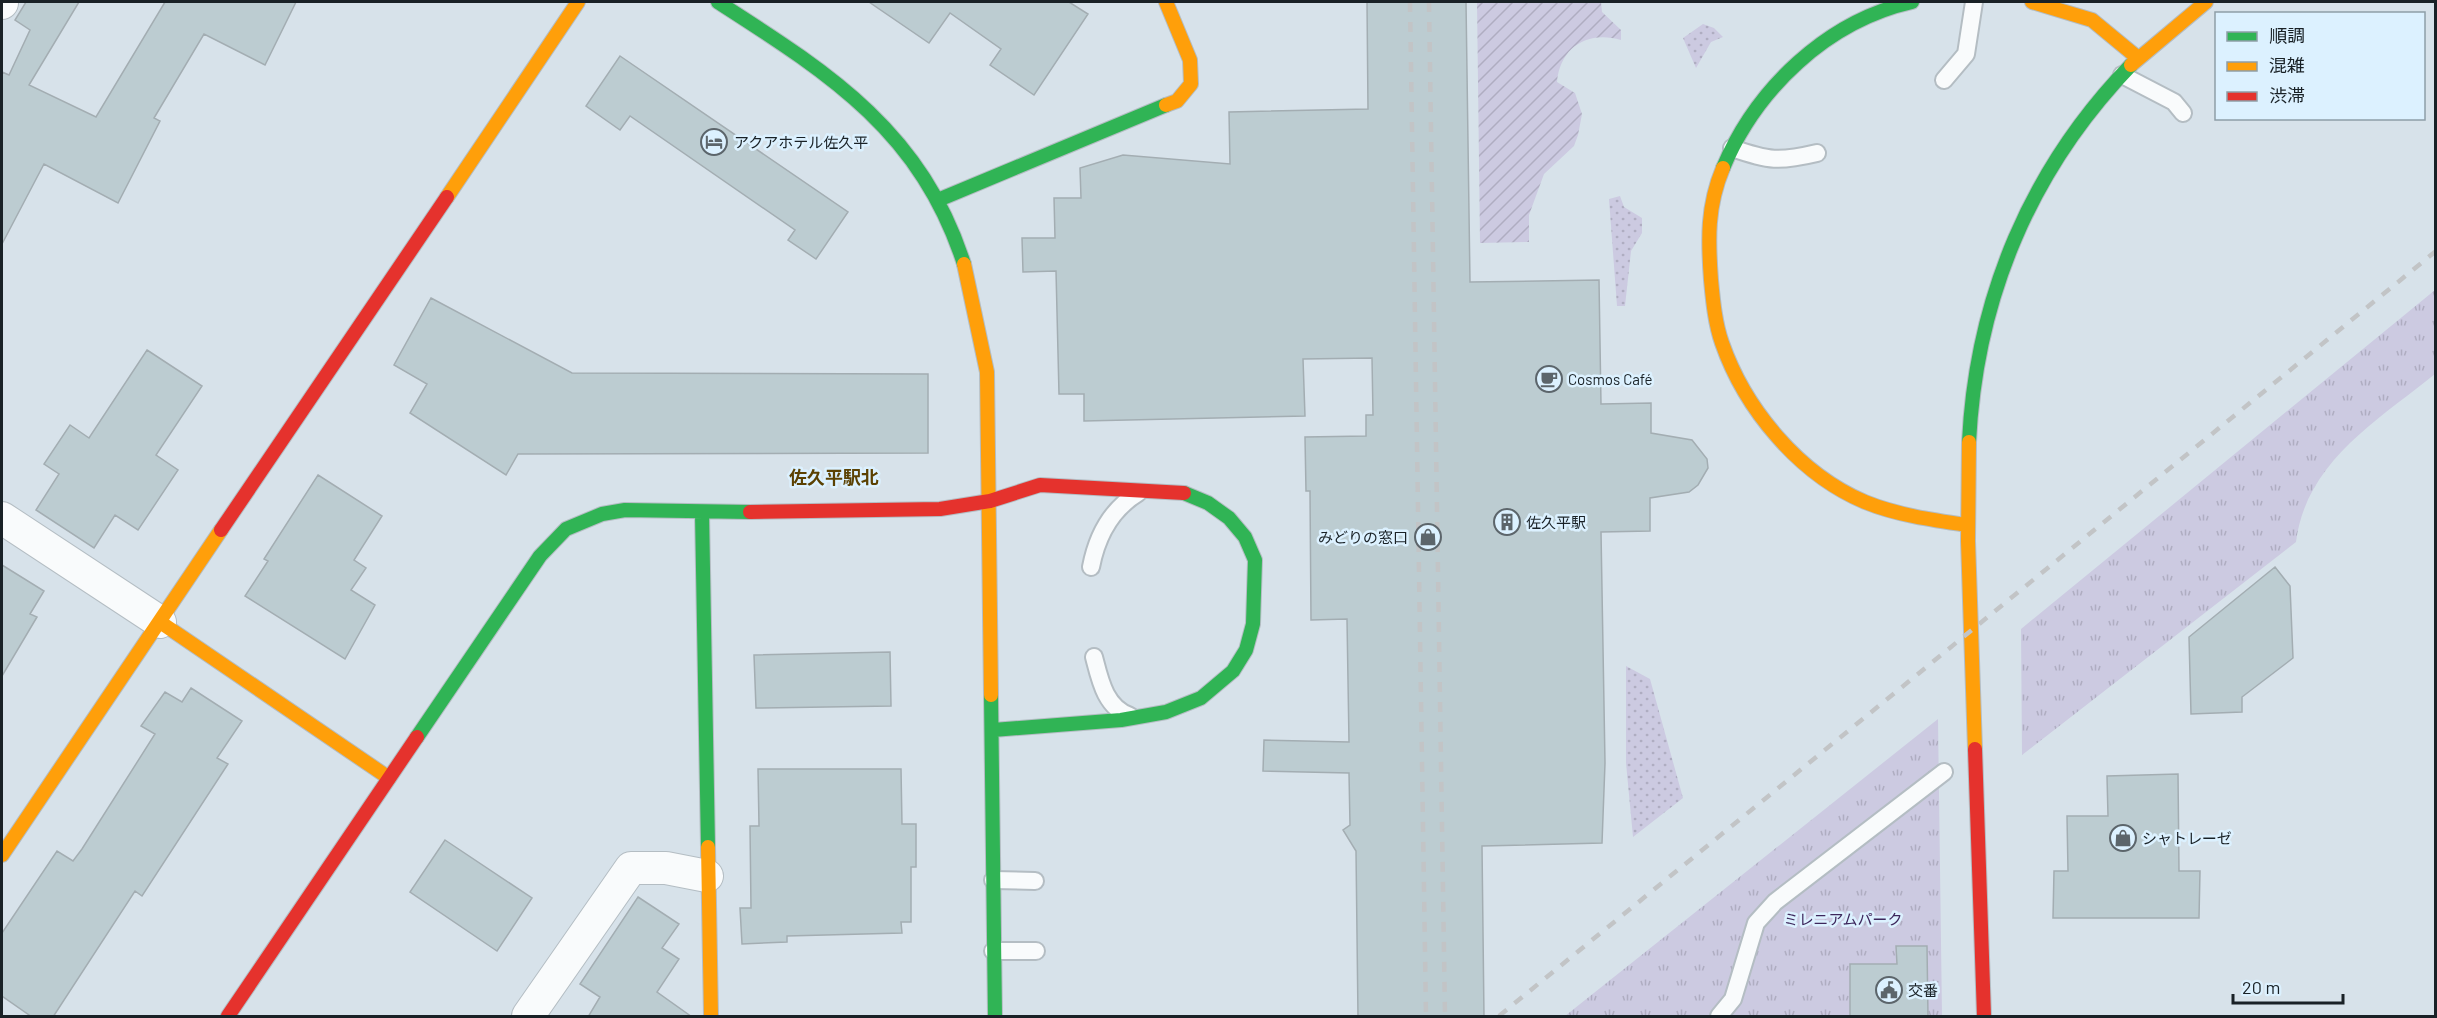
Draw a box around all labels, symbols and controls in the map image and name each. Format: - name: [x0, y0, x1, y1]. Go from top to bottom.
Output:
- legend: [2215, 12, 2425, 120]
- text: 順調: [2269, 24, 2305, 46]
- text: 混雑: [2269, 54, 2305, 76]
- text: 渋滞: [2269, 84, 2305, 106]
- hotel icon: アクアホテル佐久平: [699, 127, 729, 157]
- place label: アクアホテル佐久平: [734, 133, 868, 151]
- cafe icon: Cosmos Café: [1534, 364, 1564, 394]
- place label: Cosmos Café: [1568, 370, 1652, 388]
- district label: 佐久平駅北: [789, 466, 879, 488]
- building icon: 佐久平駅: [1492, 507, 1522, 537]
- place label: 佐久平駅: [1526, 513, 1586, 531]
- shop icon: みどりの窓口: [1413, 522, 1443, 552]
- place label: みどりの窓口: [1318, 528, 1408, 546]
- shop icon: シャトレーゼ: [2108, 823, 2138, 853]
- place label: シャトレーゼ: [2142, 829, 2232, 847]
- park label: ミレニアムパーク: [1784, 910, 1902, 928]
- scale bar: [2233, 967, 2342, 1005]
- public building icon: 交番: [1874, 975, 1904, 1005]
- text: 20 m: [2242, 976, 2280, 998]
- place label: 交番: [1908, 981, 1938, 999]

